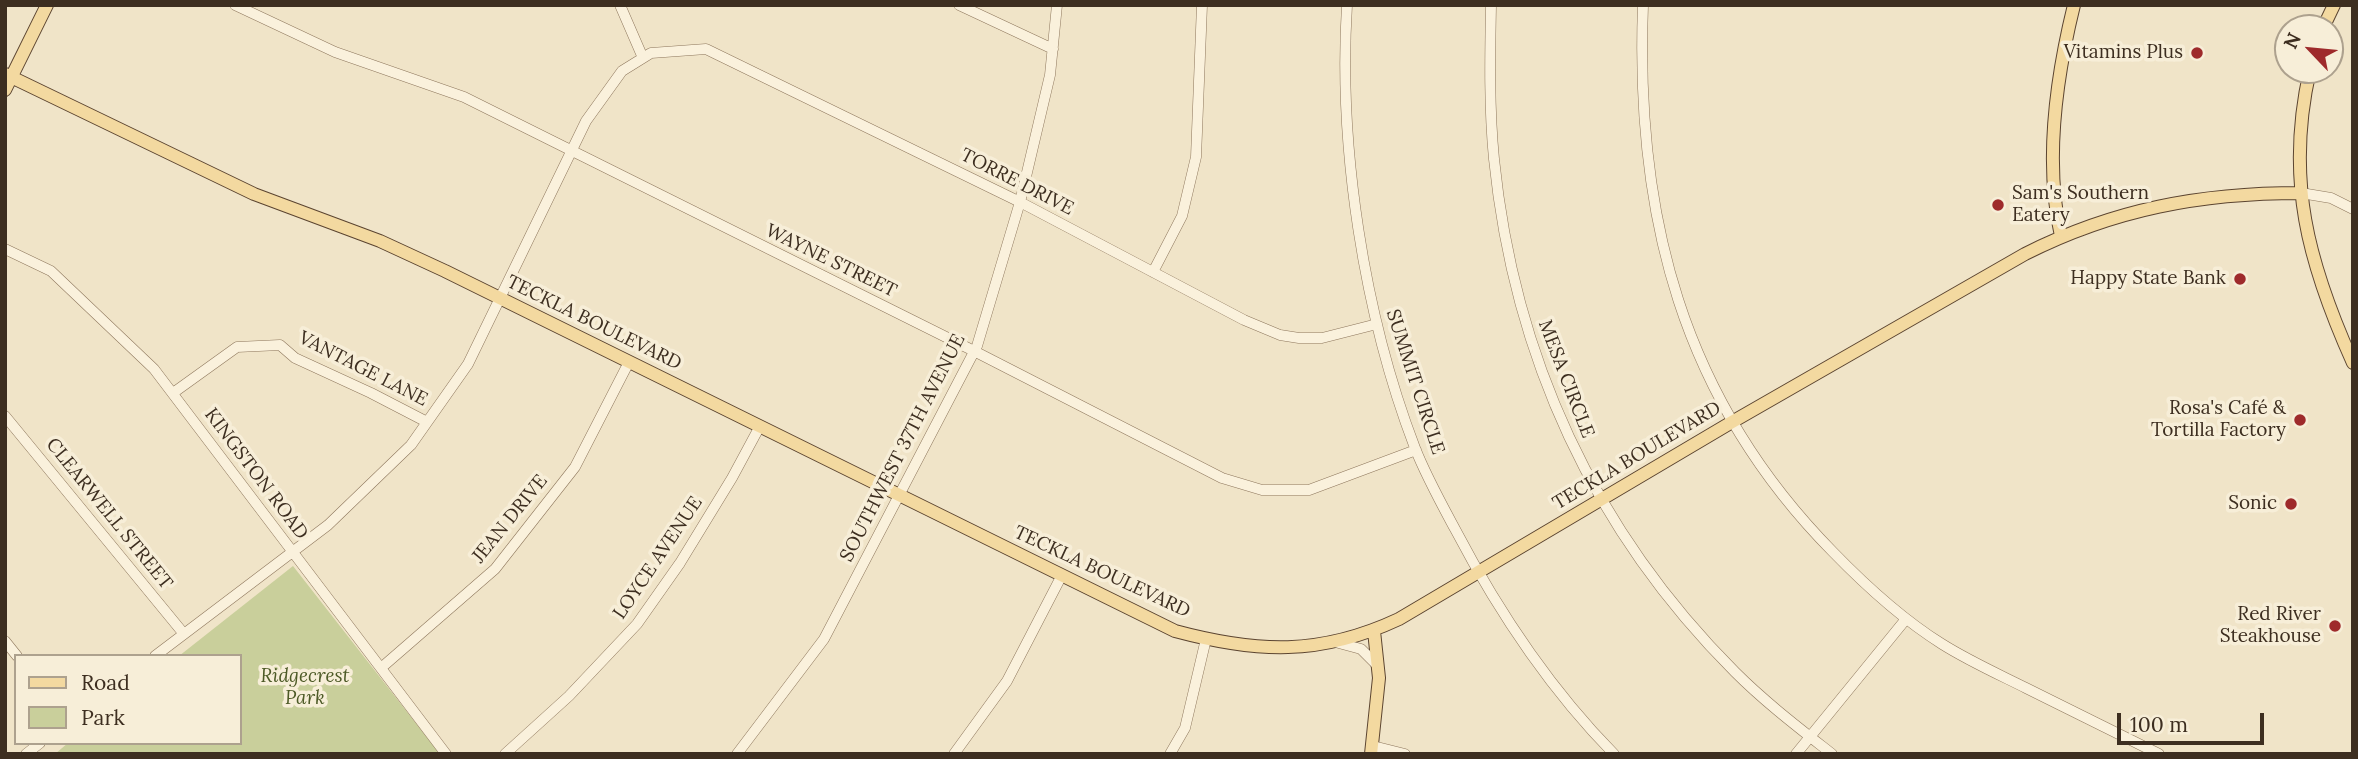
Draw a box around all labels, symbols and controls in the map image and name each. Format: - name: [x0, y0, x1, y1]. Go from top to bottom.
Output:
- north arrow: [2274, 14, 2344, 84]
- text: N: [2278, 29, 2306, 53]
- place label: Vitamins Plus: [2064, 42, 2183, 64]
- marker: Vitamins Plus: [2189, 45, 2205, 61]
- street label: TORRE DRIVE: [956, 144, 1078, 220]
- place label: Sam's Southern Eatery: [2012, 183, 2149, 227]
- marker: Sam's Southern Eatery: [1990, 197, 2006, 213]
- street label: WAYNE STREET: [762, 219, 900, 303]
- place label: Happy State Bank: [2070, 268, 2226, 290]
- street label: TECKLA BOULEVARD: [503, 271, 685, 375]
- marker: Happy State Bank: [2232, 271, 2248, 287]
- street label: SUMMIT CIRCLE: [1381, 307, 1449, 457]
- street label: MESA CIRCLE: [1533, 317, 1599, 441]
- street label: VANTAGE LANE: [294, 327, 432, 411]
- street label: SOUTHWEST 37TH AVENUE: [836, 330, 970, 566]
- street label: TECKLA BOULEVARD: [1549, 397, 1725, 515]
- place label: Rosa's Café & Tortilla Factory: [2151, 398, 2286, 442]
- street label: KINGSTON ROAD: [199, 404, 313, 544]
- marker: Rosa's Café & Tortilla Factory: [2292, 412, 2308, 428]
- street label: CLEARWELL STREET: [41, 434, 177, 594]
- street label: JEAN DRIVE: [468, 470, 552, 568]
- street label: LOYCE AVENUE: [609, 492, 707, 624]
- place label: Sonic: [2228, 493, 2277, 515]
- marker: Sonic: [2283, 496, 2299, 512]
- street label: TECKLA BOULEVARD: [1010, 521, 1194, 623]
- place label: Red River Steakhouse: [2220, 604, 2321, 648]
- marker: Red River Steakhouse: [2327, 618, 2343, 634]
- legend: [14, 654, 242, 745]
- park label: Ridgecrest Park: [260, 666, 350, 710]
- text: Road: [81, 669, 130, 696]
- scale bar: [2120, 700, 2267, 744]
- text: Park: [81, 704, 125, 731]
- text: 100 m: [2130, 711, 2188, 738]

